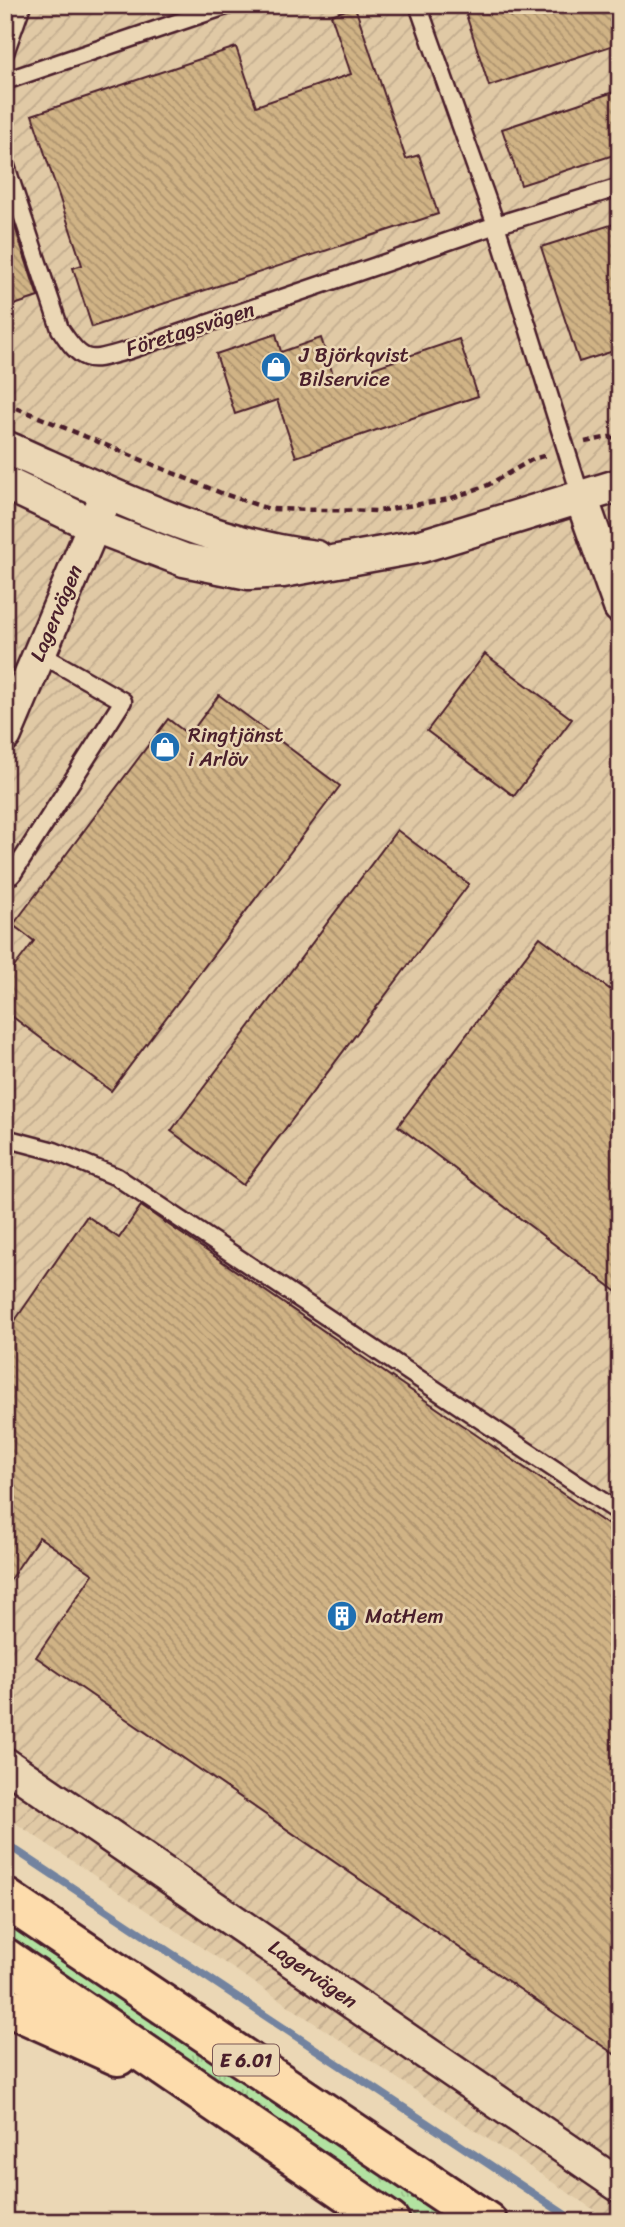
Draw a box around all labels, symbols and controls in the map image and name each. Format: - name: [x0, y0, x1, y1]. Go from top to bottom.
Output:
- street label: Företagsvägen: [120, 290, 260, 368]
- place label: J Björkqvist Bilservice: [298, 336, 409, 398]
- shop icon: J Björkqvist Bilservice: [259, 350, 293, 384]
- street label: Lagervägen: [18, 558, 94, 668]
- place label: Ringtjänst i Arlöv: [188, 716, 283, 778]
- shop icon: Ringtjänst i Arlöv: [148, 730, 182, 764]
- place label: MatHem: [365, 1597, 444, 1635]
- building icon: MatHem: [325, 1599, 359, 1633]
- street label: Lagervägen: [260, 1929, 366, 2019]
- road number: E 6.01: [213, 2044, 279, 2076]

